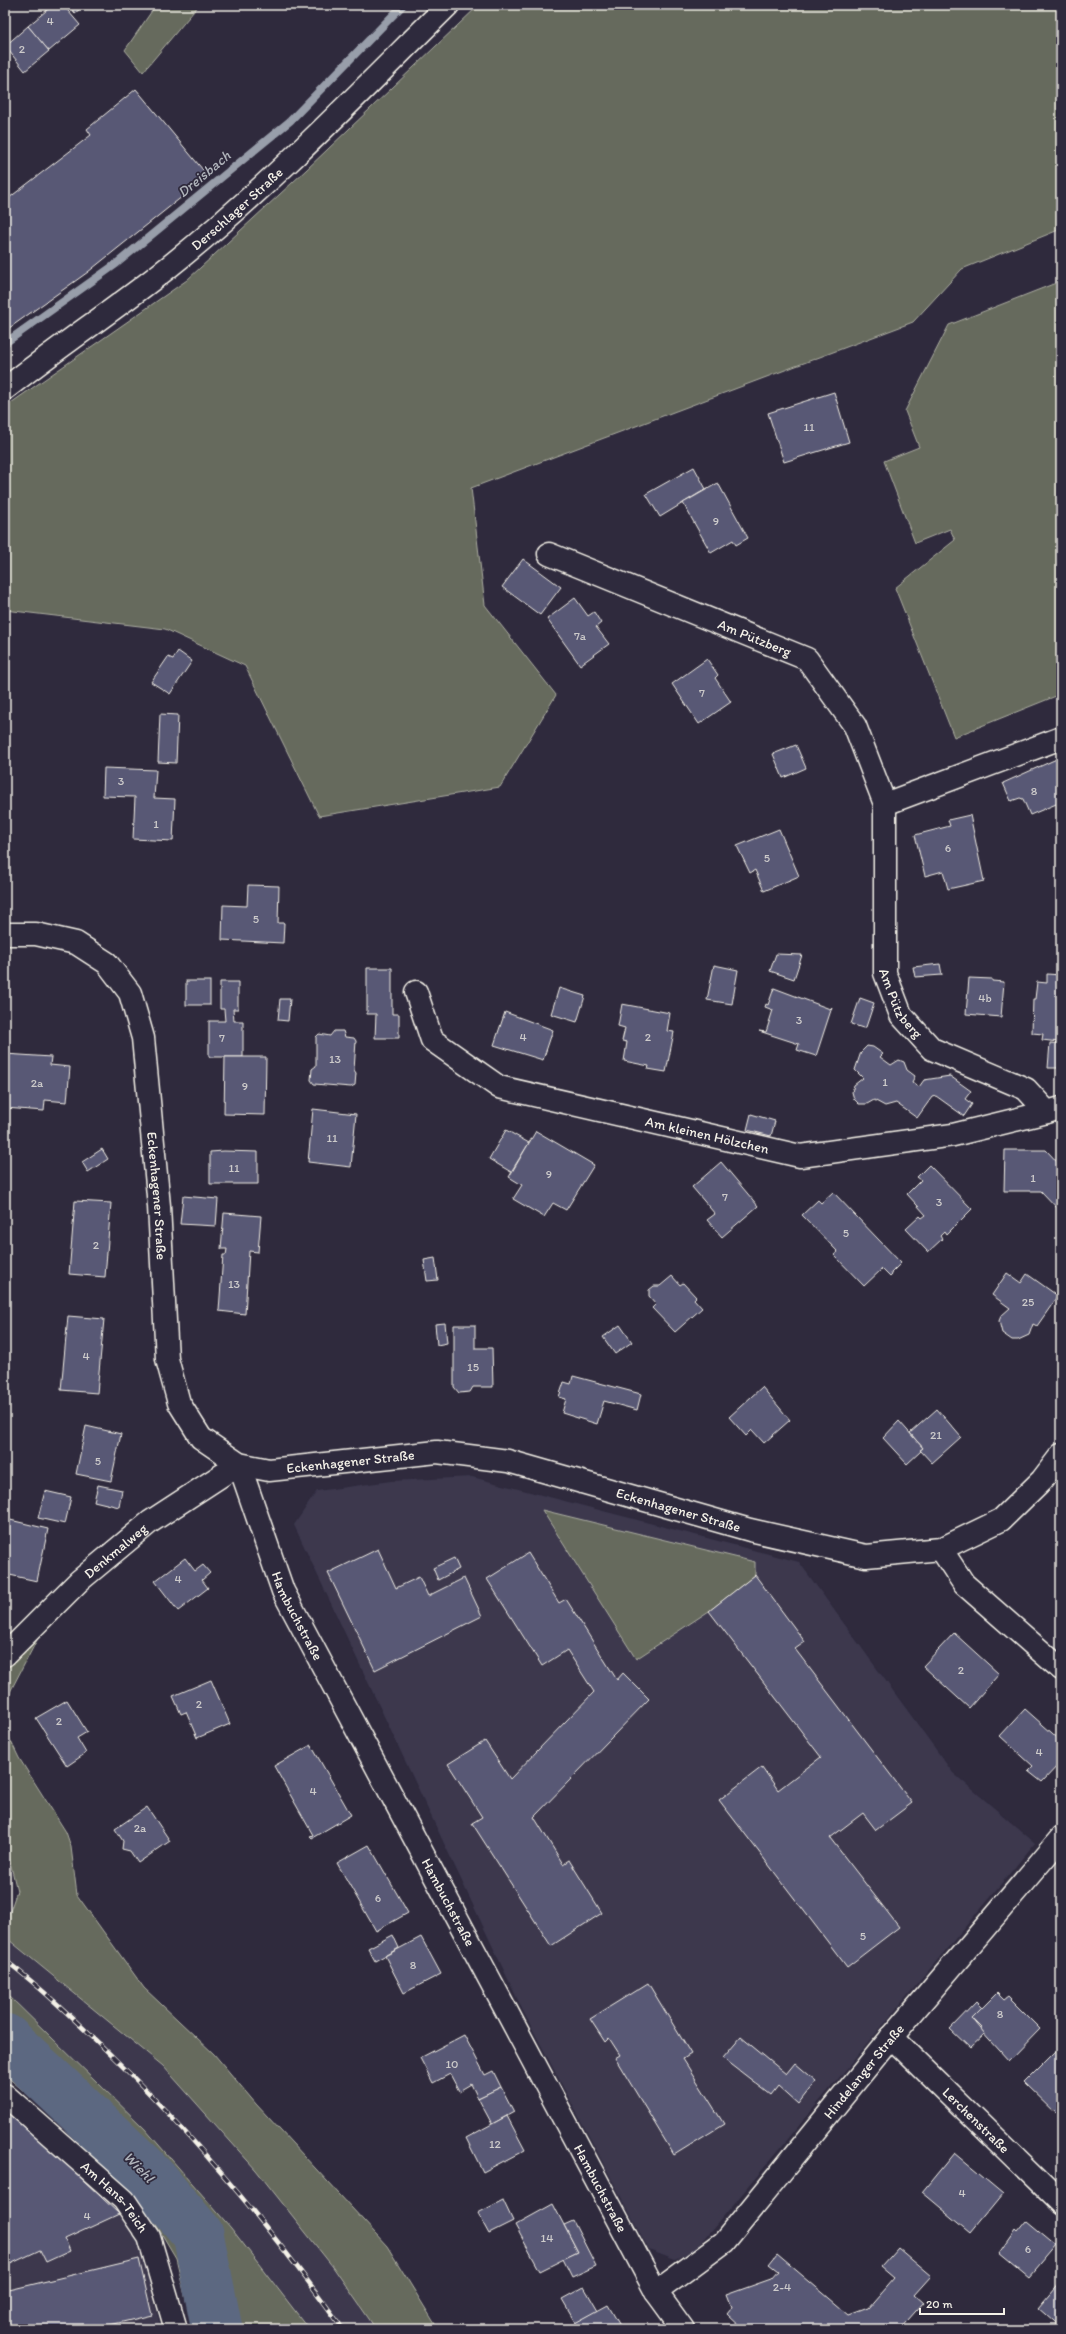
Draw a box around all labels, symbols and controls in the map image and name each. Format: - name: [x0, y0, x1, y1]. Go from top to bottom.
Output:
- house number: 4: [46, 14, 54, 28]
- house number: 2: [19, 42, 26, 56]
- water label: Dreisbach: [174, 146, 235, 201]
- street label: Derschlager Straße: [188, 164, 287, 254]
- house number: 11: [803, 420, 815, 434]
- house number: 9: [713, 514, 719, 528]
- street label: Am Pützberg: [715, 616, 794, 661]
- house number: 7a: [574, 629, 587, 643]
- house number: 7: [699, 686, 705, 700]
- house number: 3: [118, 774, 125, 788]
- house number: 8: [1031, 784, 1038, 798]
- house number: 1: [153, 817, 159, 831]
- house number: 6: [945, 841, 951, 855]
- house number: 5: [764, 851, 770, 865]
- house number: 5: [253, 912, 259, 926]
- street label: Am Pützberg: [875, 966, 927, 1043]
- house number: 4b: [978, 991, 992, 1005]
- house number: 3: [796, 1013, 803, 1027]
- house number: 4: [519, 1030, 527, 1044]
- house number: 2: [645, 1030, 652, 1044]
- house number: 7: [219, 1031, 225, 1045]
- house number: 13: [329, 1052, 342, 1066]
- house number: 1: [882, 1075, 888, 1089]
- house number: 2a: [31, 1076, 44, 1090]
- house number: 9: [242, 1079, 248, 1093]
- street label: Am kleinen Hölzchen: [644, 1113, 771, 1158]
- street label: Eckenhagener Straße: [143, 1131, 170, 1261]
- house number: 11: [326, 1131, 338, 1145]
- house number: 11: [228, 1161, 240, 1175]
- house number: 9: [546, 1167, 552, 1181]
- house number: 1: [1030, 1171, 1036, 1185]
- house number: 7: [722, 1190, 728, 1204]
- house number: 3: [936, 1195, 943, 1209]
- house number: 5: [843, 1226, 849, 1240]
- house number: 2: [93, 1238, 100, 1252]
- house number: 13: [228, 1277, 241, 1291]
- house number: 25: [1022, 1295, 1034, 1309]
- house number: 4: [82, 1349, 90, 1363]
- house number: 15: [467, 1360, 479, 1374]
- house number: 21: [930, 1428, 942, 1442]
- street label: Eckenhagener Straße: [286, 1446, 416, 1477]
- house number: 5: [95, 1454, 101, 1468]
- street label: Eckenhagener Straße: [614, 1484, 743, 1536]
- street label: Denkmalweg: [81, 1519, 151, 1582]
- street label: Hambuchstraße: [268, 1569, 326, 1664]
- house number: 4: [174, 1572, 182, 1586]
- house number: 2: [958, 1663, 965, 1677]
- house number: 2: [196, 1697, 203, 1711]
- house number: 2: [56, 1714, 63, 1728]
- house number: 4: [1035, 1745, 1043, 1759]
- house number: 4: [309, 1784, 317, 1798]
- house number: 2a: [134, 1821, 147, 1835]
- street label: Hambuchstraße: [418, 1855, 479, 1950]
- house number: 6: [375, 1891, 381, 1905]
- house number: 5: [860, 1929, 866, 1943]
- house number: 8: [410, 1958, 417, 1972]
- house number: 8: [997, 2007, 1004, 2021]
- street label: Hindelanger Straße: [820, 2020, 908, 2122]
- house number: 10: [446, 2057, 458, 2071]
- street label: Lerchenstraße: [939, 2084, 1013, 2157]
- house number: 12: [489, 2137, 502, 2151]
- street label: Hambuchstraße: [570, 2141, 631, 2236]
- water label: Wiehl: [120, 2148, 159, 2187]
- street label: Am Hans-Teich: [77, 2158, 152, 2236]
- house number: 4: [958, 2186, 966, 2200]
- house number: 4: [83, 2209, 91, 2223]
- house number: 14: [541, 2231, 553, 2245]
- house number: 6: [1025, 2242, 1031, 2256]
- house number: 2-4: [773, 2280, 791, 2294]
- scale bar: [920, 2290, 1004, 2316]
- text: 20 m: [926, 2297, 953, 2311]

